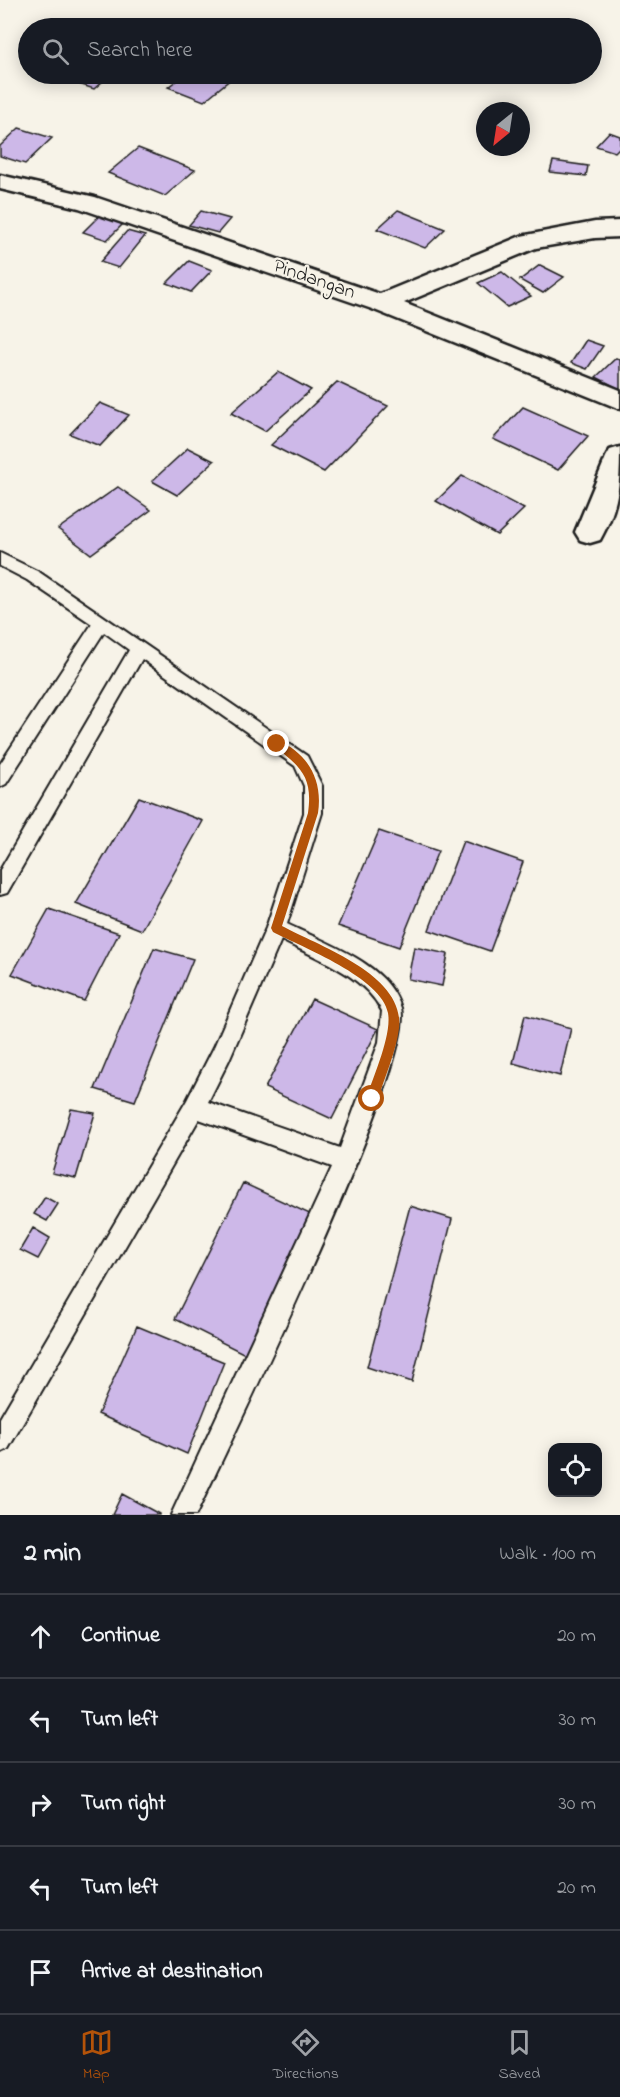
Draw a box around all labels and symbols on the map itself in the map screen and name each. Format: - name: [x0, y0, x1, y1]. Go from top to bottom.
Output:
- north arrow: [476, 102, 530, 156]
- street label: Pindangan: [269, 252, 359, 309]
- route end: [263, 730, 289, 756]
- route start: [358, 1085, 384, 1111]

